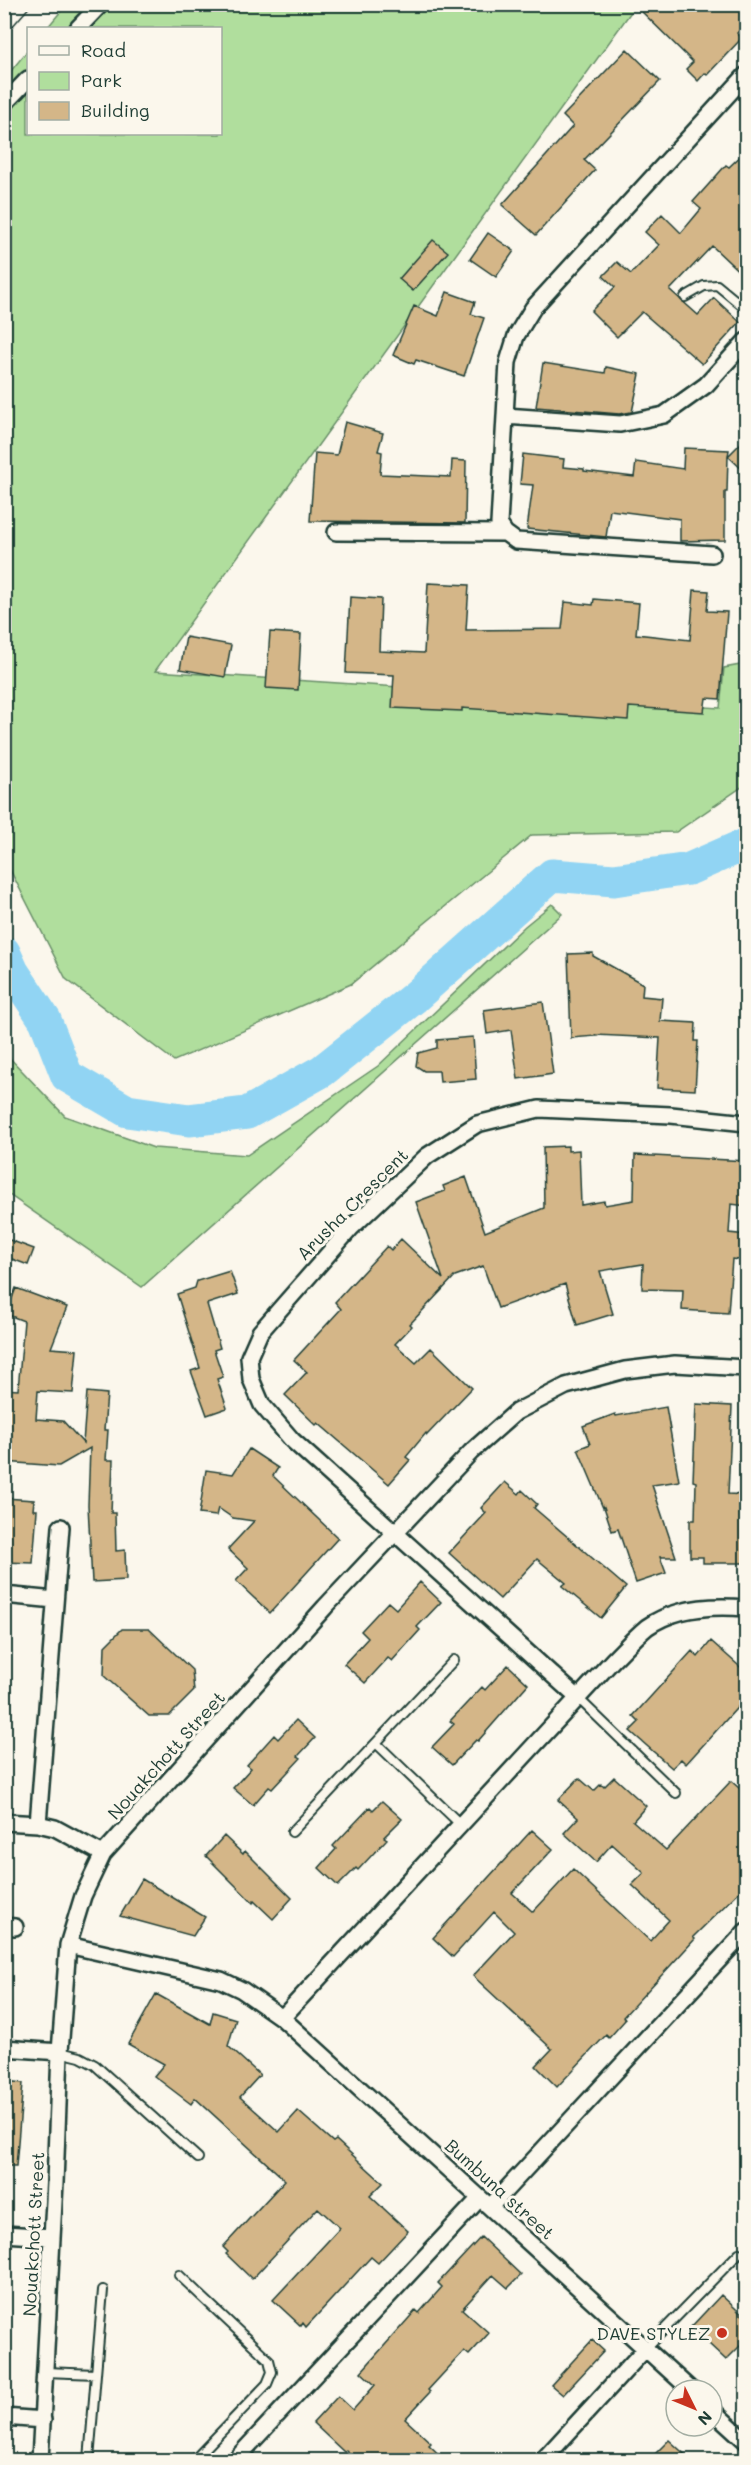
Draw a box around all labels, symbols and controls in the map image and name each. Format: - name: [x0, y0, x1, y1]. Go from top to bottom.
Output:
- legend: [27, 27, 222, 135]
- text: Road: [81, 38, 126, 62]
- text: Park: [81, 68, 122, 92]
- text: Building: [81, 98, 149, 122]
- street label: Arusha Crescent: [291, 1143, 413, 1265]
- street label: Nouakchott Street: [102, 1686, 230, 1824]
- street label: Bumbuna street: [440, 2133, 560, 2245]
- street label: Nouakchott Street: [17, 2151, 49, 2317]
- place label: DAVE STYLEZ: [596, 2321, 710, 2345]
- marker: DAVE STYLEZ: [715, 2326, 729, 2340]
- north arrow: [664, 2378, 724, 2438]
- text: N: [694, 2407, 717, 2430]

